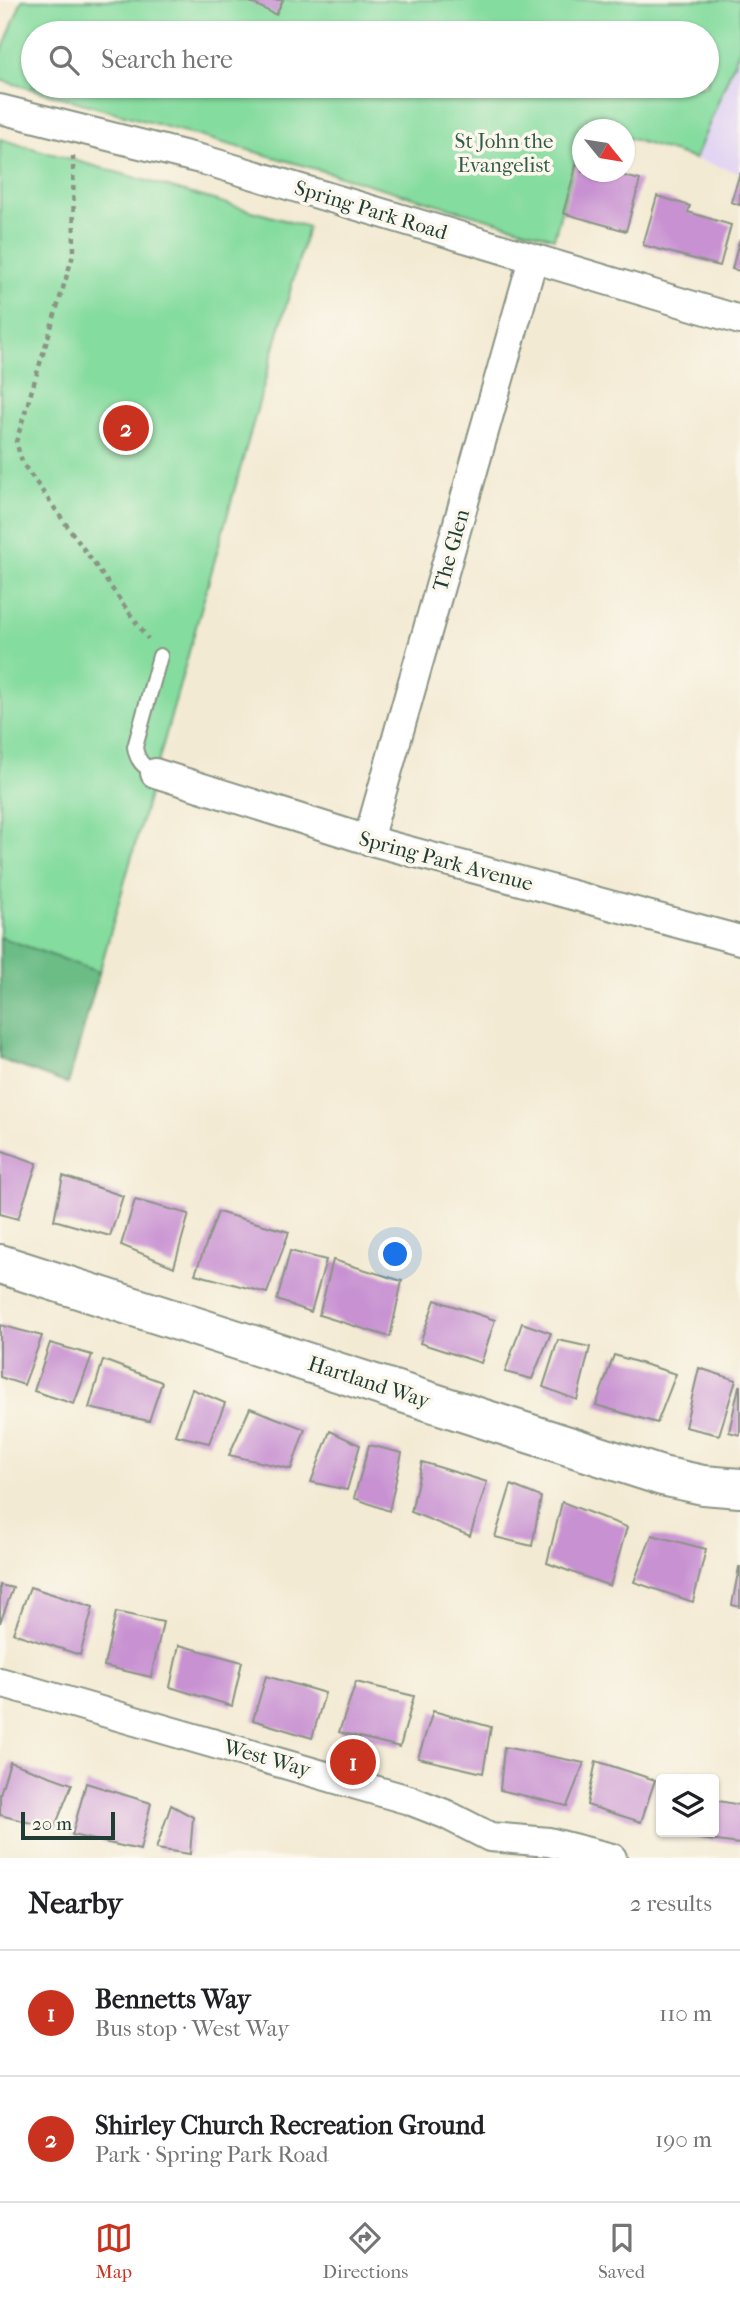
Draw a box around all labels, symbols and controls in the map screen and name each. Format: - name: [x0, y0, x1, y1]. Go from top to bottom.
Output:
- search box: [21, 21, 719, 98]
- icon: search: [45, 41, 83, 79]
- text: Search here: [101, 44, 233, 75]
- north arrow: [572, 119, 635, 182]
- park label: St John the Evangelist: [455, 129, 553, 177]
- street label: Spring Park Road: [292, 175, 451, 245]
- pin: 2: [103, 402, 149, 454]
- street label: The Glen: [428, 506, 474, 594]
- street label: Spring Park Avenue: [356, 826, 536, 896]
- your location: [378, 1237, 412, 1271]
- street label: Hartland Way: [305, 1351, 433, 1413]
- street label: West Way: [220, 1734, 314, 1782]
- pin: 1: [330, 1736, 376, 1788]
- map controls: [656, 1774, 719, 1837]
- button: layers: [656, 1774, 719, 1837]
- scale bar: [21, 1809, 116, 1841]
- text: 20 m: [32, 1813, 72, 1835]
- text: Nearby: [28, 1886, 123, 1921]
- text: 2 results: [630, 1890, 712, 1917]
- text: Bennetts Way: [95, 1984, 251, 2015]
- text: 1: [47, 2000, 55, 2027]
- text: 110 m: [659, 2000, 712, 2027]
- text: Bus stop · West Way: [95, 2015, 289, 2042]
- text: Shirley Church Recreation Ground: [95, 2110, 485, 2141]
- text: 2: [45, 2126, 57, 2153]
- text: 190 m: [655, 2126, 712, 2153]
- text: Park · Spring Park Road: [95, 2141, 328, 2168]
- tab: Map: [95, 2219, 133, 2283]
- tab: Directions: [323, 2219, 408, 2283]
- tab: Saved: [598, 2219, 645, 2283]

